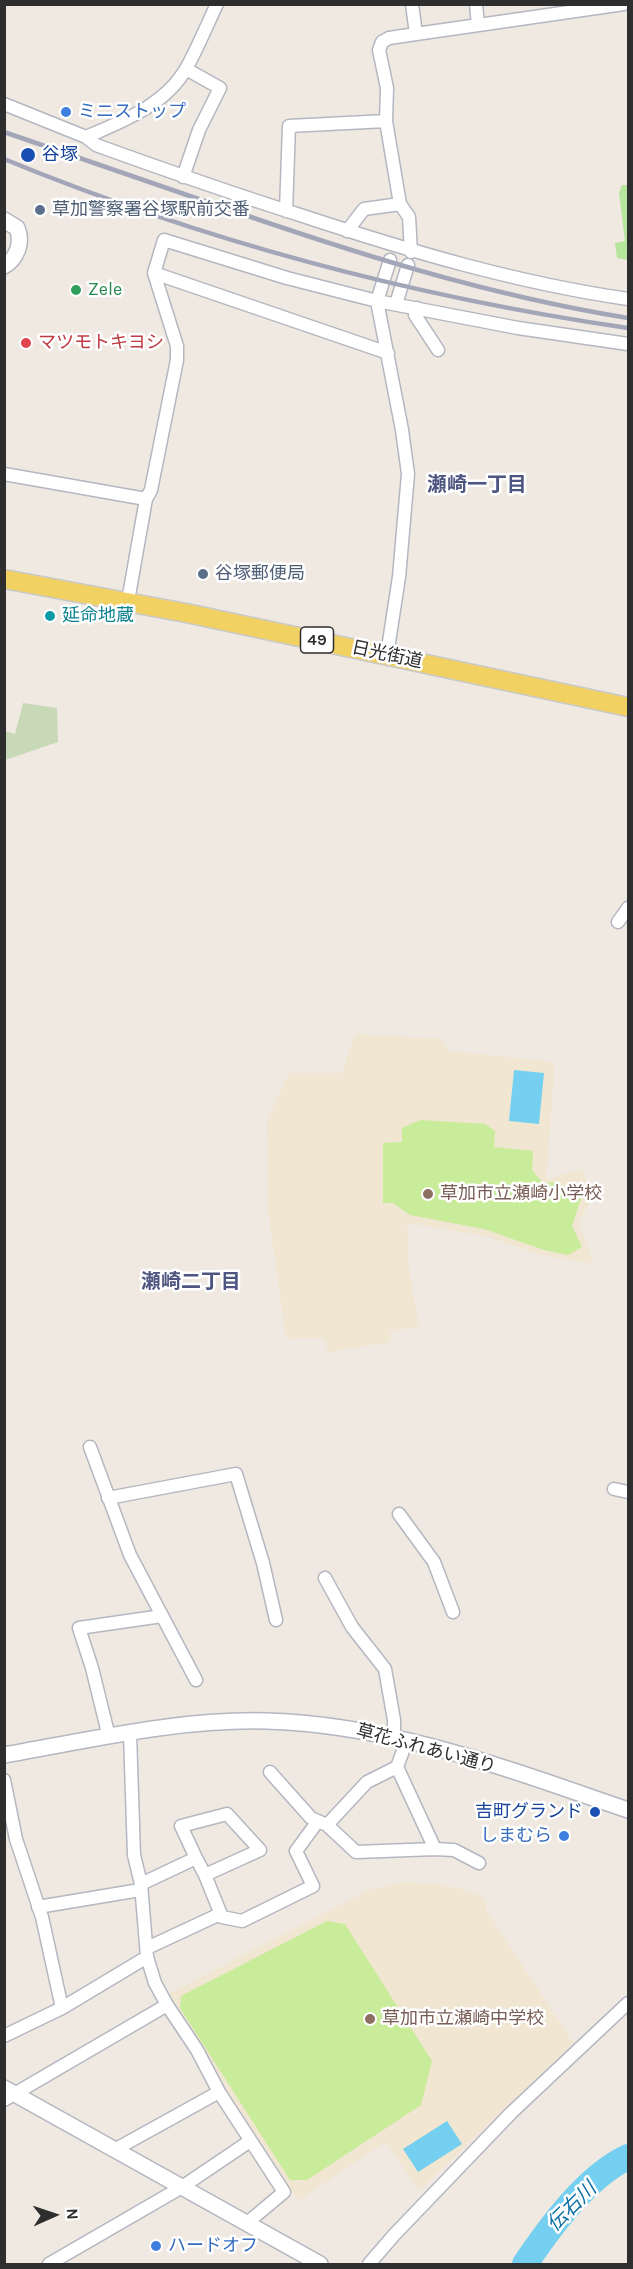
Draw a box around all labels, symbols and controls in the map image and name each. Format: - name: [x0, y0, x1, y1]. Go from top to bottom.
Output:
- place label: ミニストップ: [78, 101, 186, 123]
- marker: ミニストップ: [59, 105, 73, 119]
- place label: 谷塚: [42, 144, 78, 166]
- marker: 谷塚: [19, 146, 37, 164]
- place label: 草加警察署谷塚駅前交番: [52, 199, 250, 221]
- marker: 草加警察署谷塚駅前交番: [33, 203, 47, 217]
- place label: Zele: [88, 279, 122, 301]
- marker: Zele: [69, 283, 83, 297]
- place label: マツモトキヨシ: [38, 332, 164, 354]
- marker: マツモトキヨシ: [19, 336, 33, 350]
- district label: 瀬崎一丁目: [427, 473, 527, 497]
- place label: 谷塚郵便局: [215, 563, 305, 585]
- marker: 谷塚郵便局: [196, 567, 210, 581]
- place label: 延命地蔵: [62, 605, 134, 627]
- marker: 延命地蔵: [43, 609, 57, 623]
- road number: 49: [300, 627, 334, 653]
- street label: 日光街道: [350, 637, 424, 673]
- place label: 草加市立瀬崎小学校: [440, 1183, 602, 1205]
- marker: 草加市立瀬崎小学校: [421, 1187, 435, 1201]
- district label: 瀬崎二丁目: [141, 1270, 241, 1294]
- street label: 草花ふれあい通り: [354, 1720, 498, 1778]
- place label: 吉町グランド: [475, 1801, 583, 1823]
- marker: 吉町グランド: [588, 1805, 602, 1819]
- place label: しまむら: [480, 1825, 552, 1847]
- marker: しまむら: [557, 1829, 571, 1843]
- place label: 草加市立瀬崎中学校: [382, 2008, 544, 2030]
- marker: 草加市立瀬崎中学校: [363, 2012, 377, 2026]
- water label: 伝右川: [542, 2177, 602, 2237]
- north arrow: [24, 2185, 84, 2245]
- text: N: [63, 2208, 82, 2220]
- place label: ハードオフ: [168, 2235, 258, 2257]
- marker: ハードオフ: [149, 2239, 163, 2253]

